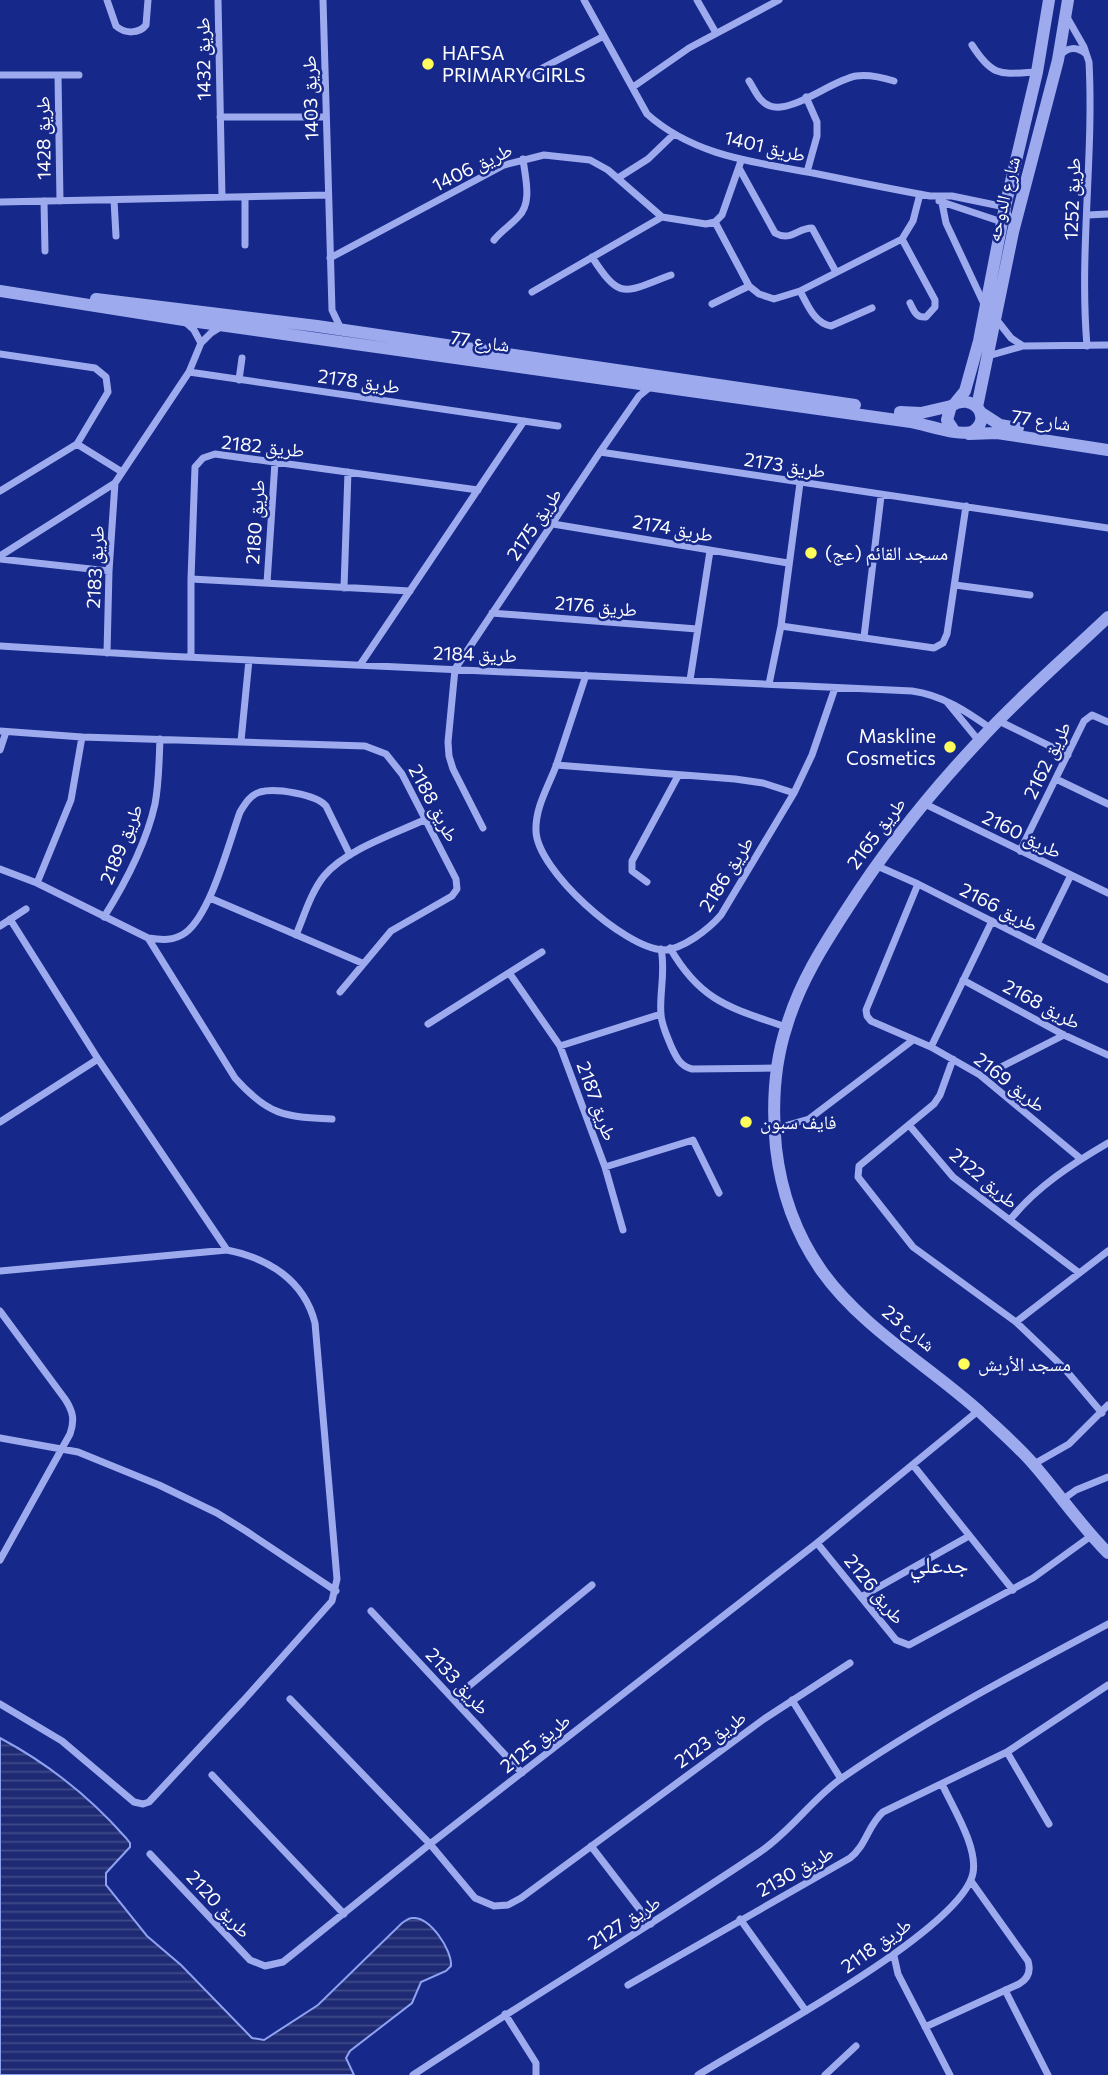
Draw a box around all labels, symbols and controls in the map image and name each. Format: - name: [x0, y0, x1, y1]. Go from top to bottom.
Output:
- street label: طريق 1432: [190, 17, 216, 101]
- place label: HAFSA PRIMARY GIRLS: [442, 41, 586, 86]
- street label: طريق 1403: [297, 55, 323, 141]
- marker: HAFSA PRIMARY GIRLS: [420, 56, 436, 72]
- street label: طريق 1428: [30, 96, 56, 180]
- street label: طريق 1401: [722, 125, 808, 167]
- street label: طريق 1406: [428, 137, 516, 197]
- street label: شارع الدوحه: [981, 154, 1025, 244]
- street label: طريق 1252: [1059, 157, 1085, 241]
- street label: شارع 77: [449, 325, 511, 357]
- street label: طريق 2178: [316, 363, 402, 399]
- street label: شارع 77: [1010, 404, 1072, 436]
- street label: طريق 2182: [220, 430, 306, 462]
- street label: طريق 2173: [743, 447, 827, 483]
- street label: طريق 2180: [240, 479, 270, 565]
- street label: طريق 2175: [501, 483, 567, 565]
- street label: طريق 2174: [631, 509, 715, 547]
- street label: طريق 2183: [81, 525, 109, 609]
- place label: مسجد القائم (عج): [825, 541, 948, 566]
- marker: مسجد القائم (عج): [803, 545, 819, 561]
- street label: طريق 2176: [554, 590, 638, 622]
- street label: طريق 2184: [433, 641, 517, 667]
- street label: طريق 2162: [1018, 717, 1076, 803]
- place label: Maskline Cosmetics: [846, 724, 936, 769]
- marker: Maskline Cosmetics: [942, 739, 958, 755]
- street label: طريق 2188: [404, 760, 464, 846]
- street label: طريق 2165: [841, 792, 911, 874]
- street label: طريق 2189: [94, 800, 148, 888]
- street label: طريق 2160: [978, 805, 1066, 863]
- street label: طريق 2186: [693, 832, 759, 916]
- street label: طريق 2166: [956, 877, 1042, 937]
- street label: طريق 2168: [999, 974, 1085, 1034]
- street label: طريق 2169: [969, 1047, 1051, 1117]
- street label: طريق 2187: [572, 1058, 622, 1144]
- place label: فايف سبون: [760, 1110, 837, 1134]
- marker: فايف سبون: [738, 1114, 754, 1130]
- street label: طريق 2122: [945, 1142, 1023, 1214]
- street label: شارع 23: [878, 1299, 940, 1357]
- place label: مسجد الأربش: [978, 1352, 1071, 1376]
- marker: مسجد الأربش: [956, 1356, 972, 1372]
- street label: طريق 2126: [839, 1549, 911, 1629]
- district label: جدعلي: [910, 1550, 968, 1584]
- street label: طريق 2133: [421, 1643, 495, 1719]
- street label: طريق 2123: [670, 1705, 750, 1773]
- street label: طريق 2125: [495, 1708, 575, 1778]
- street label: طريق 2130: [752, 1840, 838, 1902]
- street label: طريق 2120: [182, 1865, 256, 1943]
- street label: طريق 2127: [583, 1890, 665, 1954]
- street label: طريق 2118: [836, 1912, 916, 1978]

